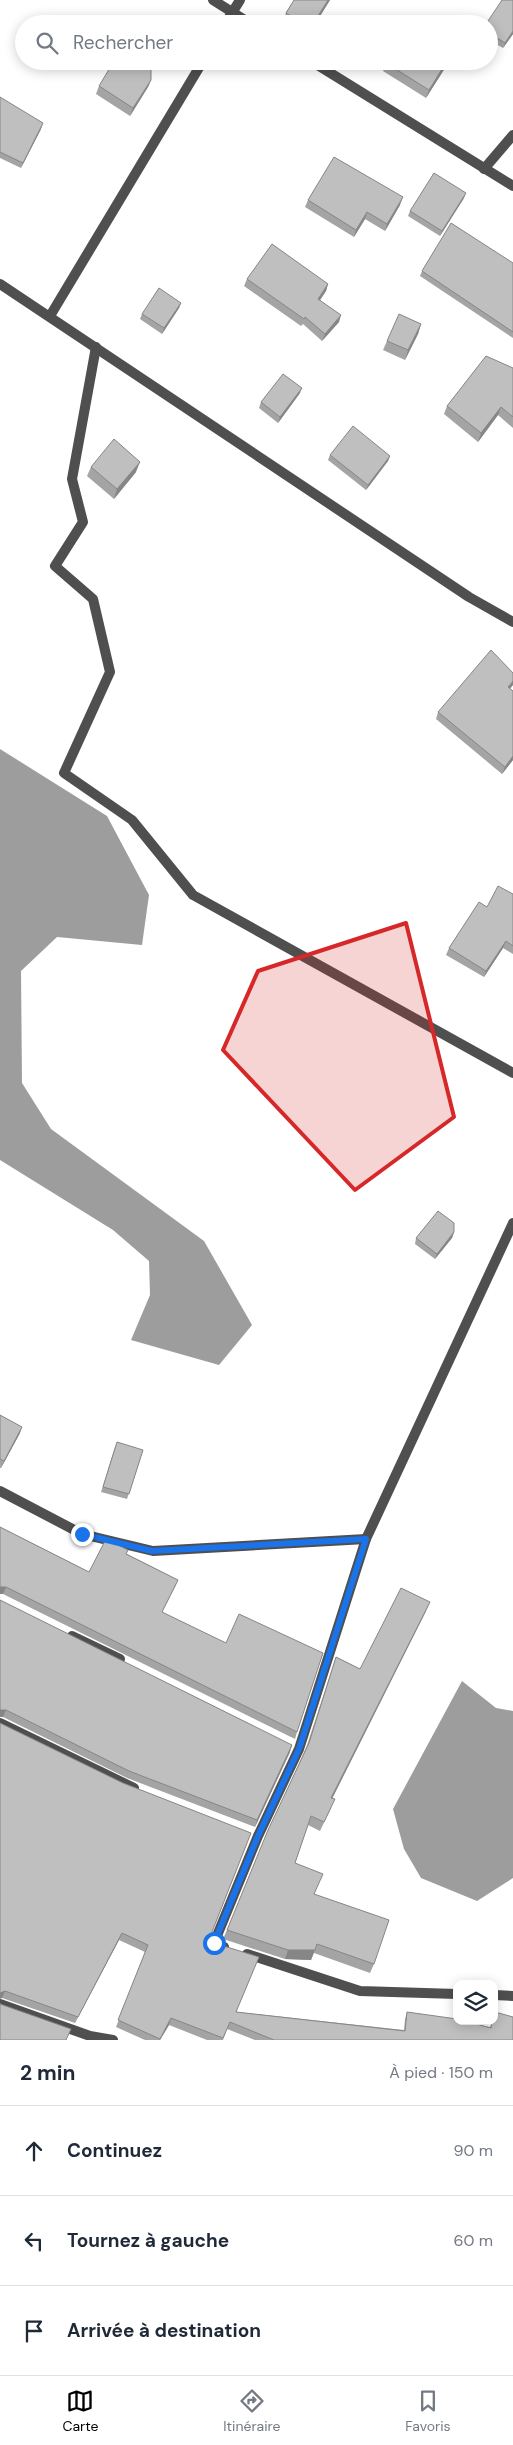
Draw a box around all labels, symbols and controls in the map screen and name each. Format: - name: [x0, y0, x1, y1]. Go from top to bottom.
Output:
- search box: [15, 15, 498, 70]
- icon: search: [33, 29, 61, 57]
- text: Rechercher: [73, 30, 173, 55]
- route end: [71, 1523, 94, 1546]
- route start: [203, 1932, 226, 1955]
- map controls: [453, 1980, 498, 2025]
- button: layers: [453, 1980, 498, 2025]
- text: 2 min: [20, 2059, 76, 2087]
- text: À pied · 150 m: [389, 2062, 493, 2083]
- icon: ahead: [20, 2137, 48, 2165]
- text: Continuez: [67, 2138, 162, 2163]
- text: 90 m: [453, 2140, 493, 2161]
- icon: left: [20, 2227, 48, 2255]
- text: Tournez à gauche: [67, 2228, 229, 2253]
- text: 60 m: [453, 2230, 493, 2251]
- icon: arrive: [20, 2317, 48, 2345]
- text: Arrivée à destination: [67, 2318, 261, 2343]
- tab: Carte: [62, 2387, 98, 2435]
- tab: Itinéraire: [223, 2387, 280, 2435]
- tab: Favoris: [405, 2387, 451, 2435]

